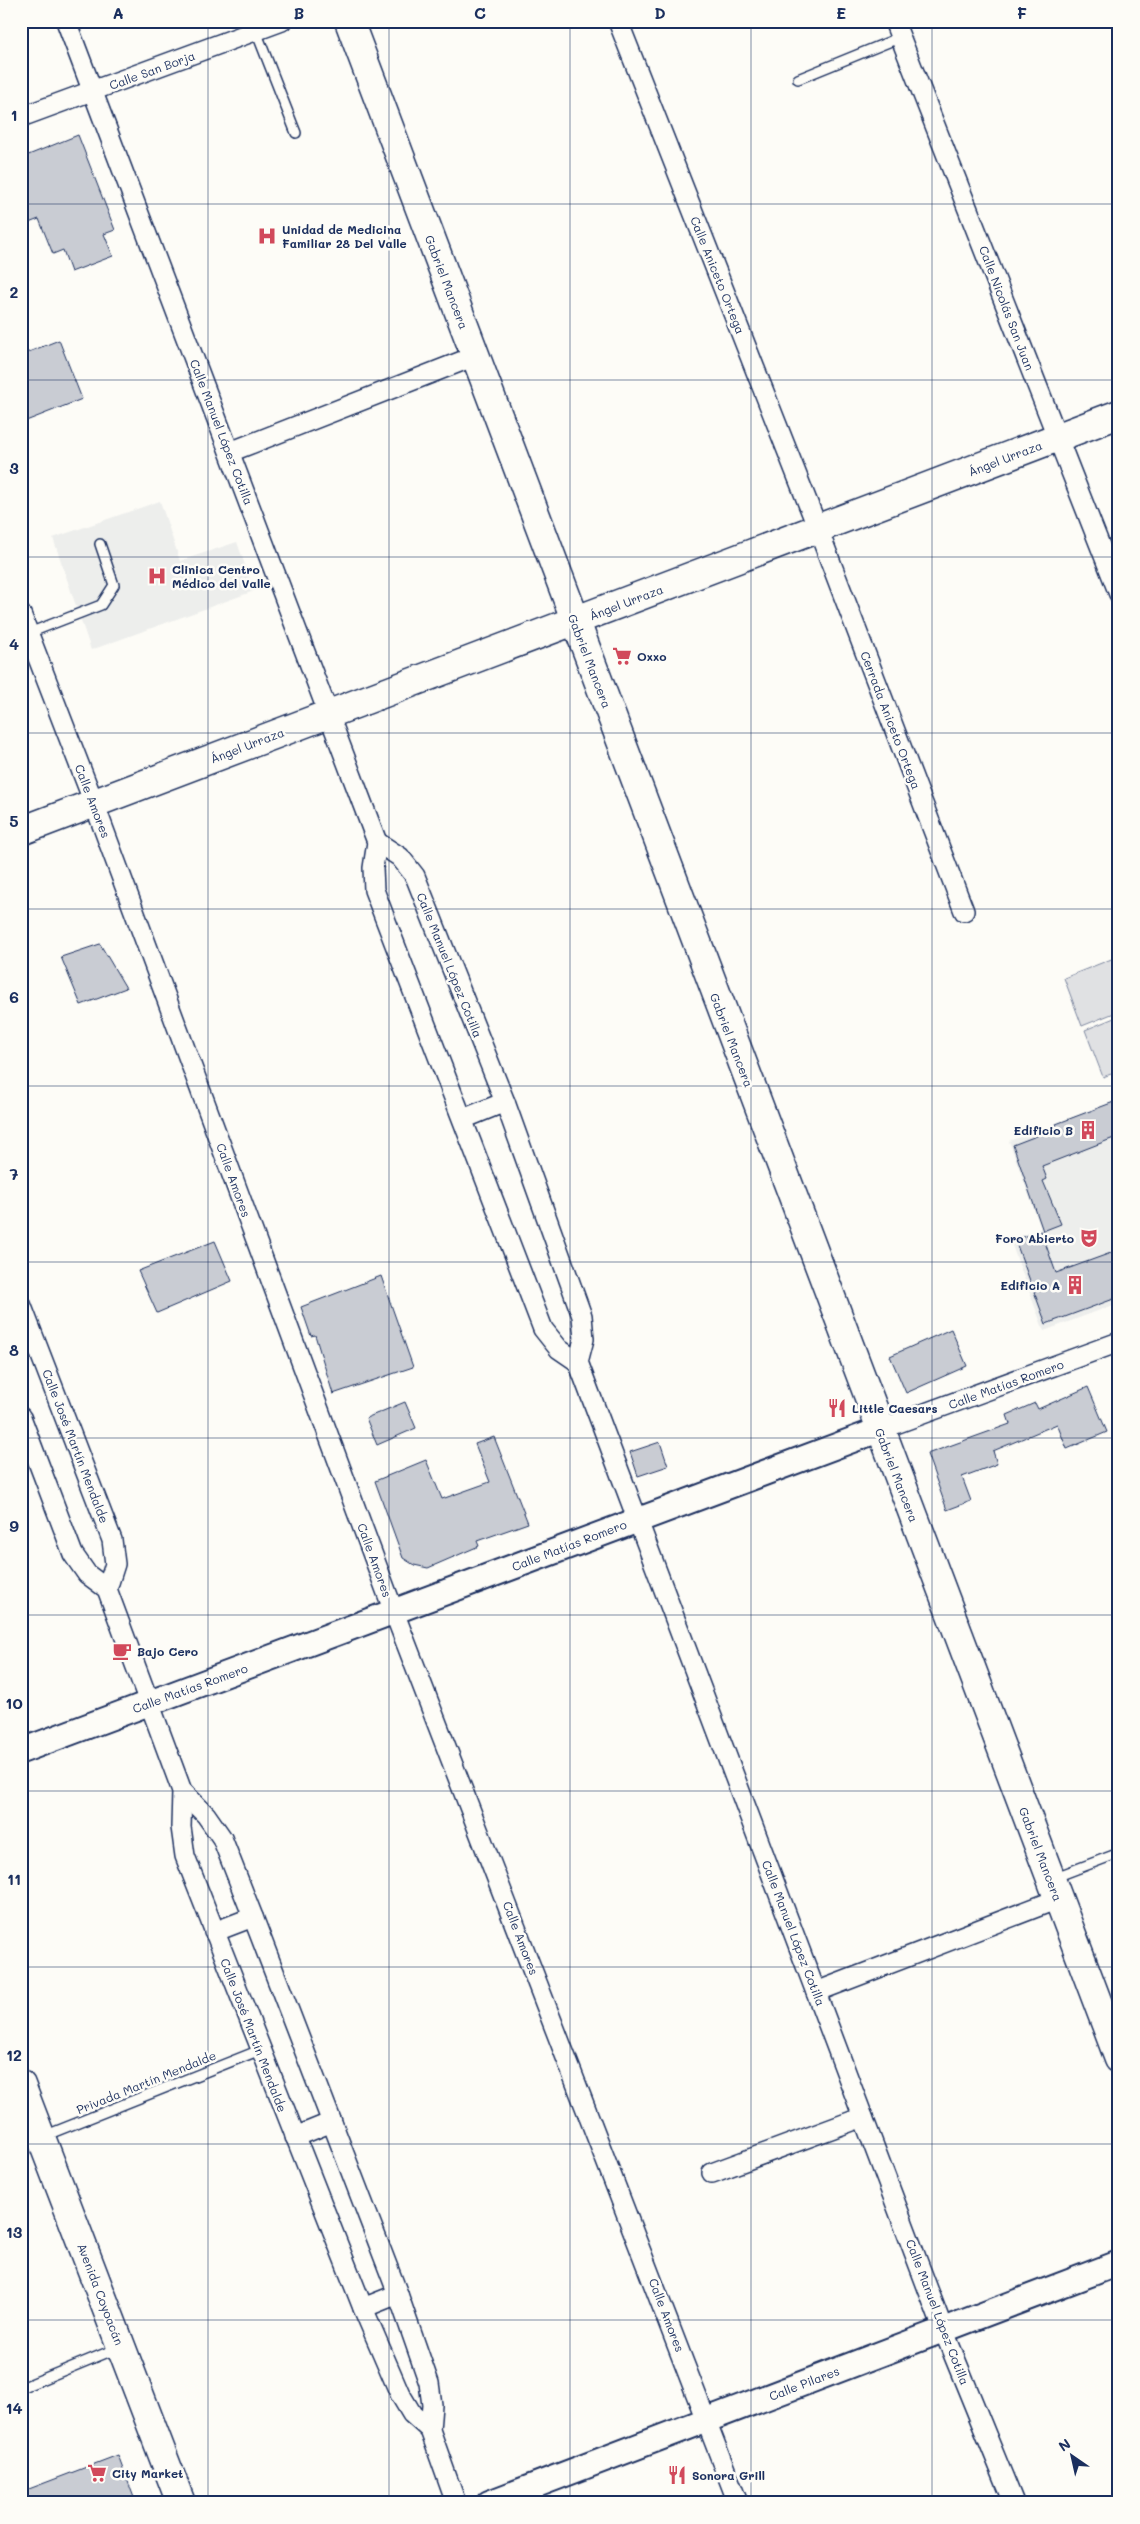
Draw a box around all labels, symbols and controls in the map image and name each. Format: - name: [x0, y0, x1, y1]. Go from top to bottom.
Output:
- text: A: [112, 2, 124, 23]
- text: B: [294, 2, 304, 23]
- text: C: [474, 2, 486, 23]
- text: D: [654, 2, 666, 23]
- text: E: [836, 2, 846, 23]
- text: F: [1017, 2, 1027, 23]
- street label: Calle San Borja: [107, 47, 197, 93]
- text: 1: [10, 104, 18, 125]
- street label: Calle Aniceto Ortega: [687, 214, 749, 336]
- place label: Unidad de Medicina Familiar 28 Del Valle: [282, 221, 407, 251]
- hospital icon: Unidad de Medicina Familiar 28 Del Valle: [256, 225, 278, 247]
- street label: Gabriel Mancera: [422, 233, 472, 331]
- street label: Calle Nicolás San Juan: [976, 243, 1038, 373]
- text: 2: [10, 281, 19, 302]
- street label: Calle Manuel López Cotilla: [187, 357, 257, 507]
- street label: Ángel Urraza: [966, 437, 1044, 479]
- text: 3: [9, 457, 19, 478]
- place label: Clinica Centro Médico del Valle: [172, 561, 271, 591]
- hospital icon: Clinica Centro Médico del Valle: [146, 565, 168, 587]
- street label: Ángel Urraza: [587, 581, 665, 623]
- street label: Gabriel Mancera: [565, 612, 615, 710]
- text: 4: [9, 633, 19, 654]
- supermarket icon: Oxxo: [611, 645, 633, 667]
- place label: Oxxo: [637, 648, 667, 664]
- street label: Cerrada Aniceto Ortega: [857, 649, 925, 791]
- street label: Ángel Urraza: [208, 724, 286, 766]
- street label: Calle Amores: [72, 762, 114, 840]
- text: 5: [9, 810, 19, 831]
- street label: Calle Manuel López Cotilla: [414, 890, 486, 1040]
- text: 6: [9, 986, 19, 1007]
- street label: Gabriel Mancera: [707, 991, 757, 1089]
- building icon: Edificio B: [1077, 1119, 1099, 1141]
- place label: Edificio B: [1014, 1122, 1073, 1138]
- street label: Calle Amores: [213, 1141, 255, 1219]
- text: 7: [10, 1163, 19, 1184]
- theatre icon: Foro Abierto: [1078, 1227, 1100, 1249]
- place label: Foro Abierto: [995, 1230, 1074, 1246]
- building icon: Edificio A: [1064, 1274, 1086, 1296]
- place label: Edificio A: [1000, 1277, 1060, 1293]
- text: 8: [9, 1339, 19, 1360]
- street label: Calle Matías Romero: [946, 1356, 1066, 1412]
- street label: Calle José Martín Mendalde: [39, 1367, 113, 1525]
- restaurant icon: Little Caesars: [826, 1397, 848, 1419]
- place label: Little Caesars: [852, 1400, 938, 1416]
- street label: Gabriel Mancera: [872, 1426, 922, 1524]
- text: 9: [9, 1515, 19, 1536]
- street label: Calle Matías Romero: [509, 1516, 629, 1574]
- street label: Calle Amores: [354, 1521, 396, 1599]
- cafe icon: Bajo Cero: [111, 1640, 133, 1662]
- place label: Bajo Cero: [137, 1643, 198, 1659]
- street label: Calle Matías Romero: [130, 1660, 250, 1716]
- text: 10: [5, 1692, 23, 1713]
- street label: Gabriel Mancera: [1016, 1805, 1066, 1903]
- street label: Calle Manuel López Cotilla: [759, 1858, 829, 2008]
- text: 11: [7, 1868, 21, 1889]
- street label: Calle Amores: [500, 1899, 542, 1977]
- street label: Calle José Martín Mendalde: [217, 1956, 291, 2114]
- text: 12: [6, 2044, 22, 2065]
- street label: Privada Martín Mendalde: [74, 2047, 218, 2117]
- text: 13: [6, 2221, 23, 2242]
- street label: Calle Manuel López Cotilla: [903, 2237, 973, 2387]
- street label: Avenida Coyoacán: [74, 2241, 128, 2347]
- street label: Calle Amores: [646, 2276, 688, 2354]
- street label: Calle Pilares: [767, 2362, 842, 2404]
- text: 14: [5, 2397, 23, 2418]
- north arrow: [1048, 2432, 1098, 2482]
- text: N: [1055, 2434, 1074, 2456]
- supermarket icon: City Market: [86, 2462, 108, 2484]
- restaurant icon: Sonora Grill: [666, 2464, 688, 2486]
- place label: City Market: [112, 2465, 183, 2481]
- place label: Sonora Grill: [692, 2467, 765, 2483]

